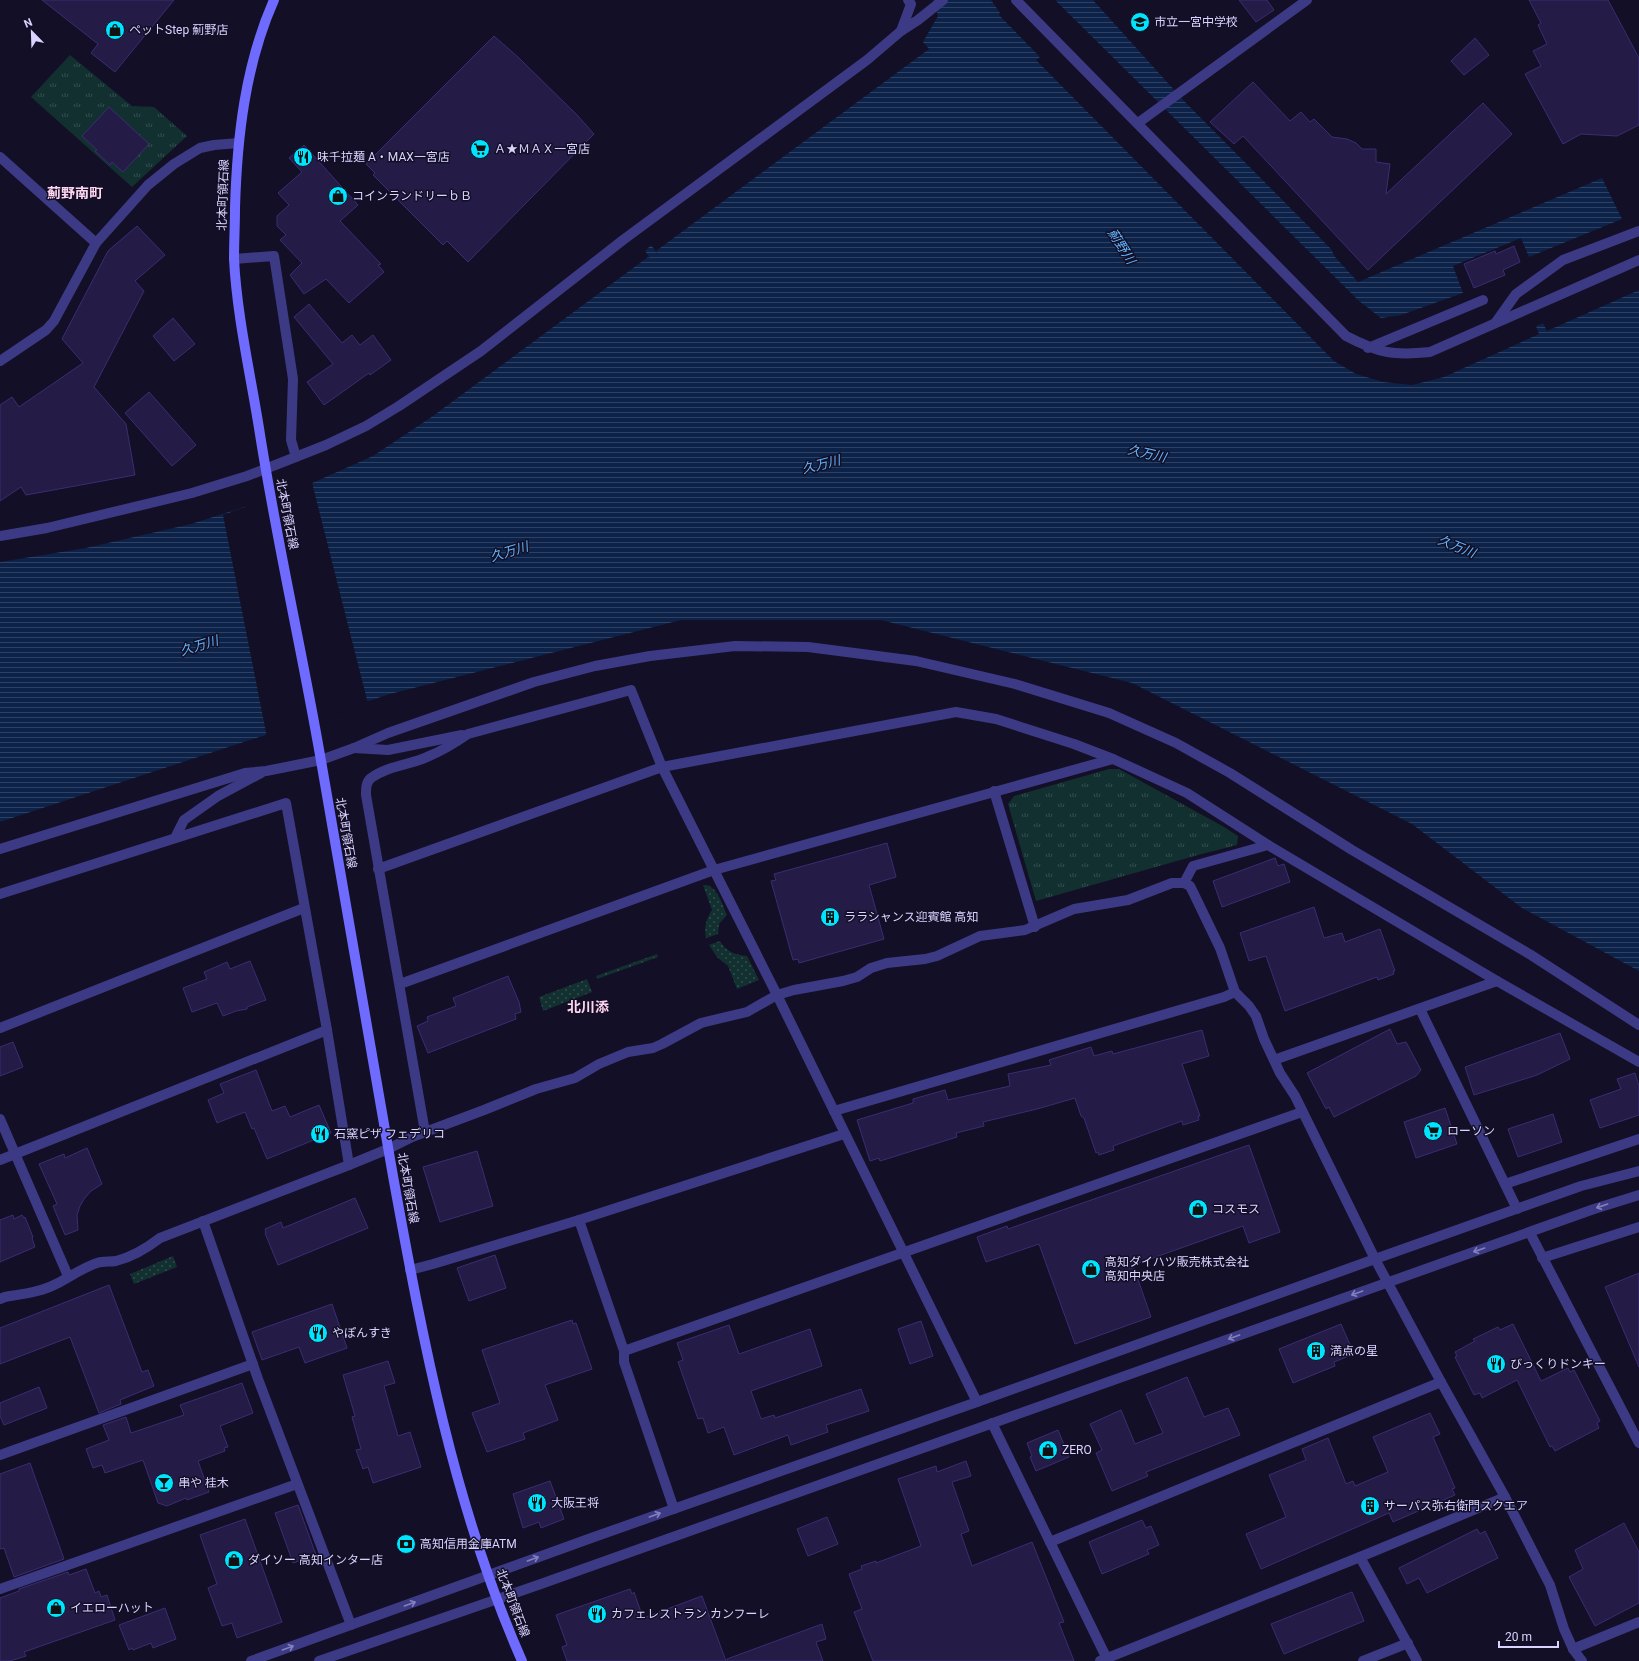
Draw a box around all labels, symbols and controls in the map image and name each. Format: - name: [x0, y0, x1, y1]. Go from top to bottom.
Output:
- school or university icon: 市立一宮中学校: [1129, 11, 1151, 33]
- north arrow: [12, 12, 52, 52]
- place label: 市立一宮中学校: [1154, 15, 1238, 29]
- text: N: [22, 16, 35, 31]
- shop icon: ペットStep 薊野店: [104, 19, 126, 41]
- place label: ペットStep 薊野店: [129, 23, 228, 37]
- supermarket icon: Ａ★ＭＡＸ一宮店: [469, 138, 491, 160]
- place label: Ａ★ＭＡＸ一宮店: [494, 142, 590, 156]
- restaurant icon: 味千拉麺 A・MAX一宮店: [292, 146, 314, 168]
- place label: 味千拉麺 A・MAX一宮店: [317, 150, 450, 164]
- street label: 北本町領石線: [215, 159, 231, 231]
- district label: 薊野南町: [47, 185, 103, 201]
- shop icon: コインランドリーｂＢ: [327, 185, 349, 207]
- place label: コインランドリーｂＢ: [352, 189, 472, 203]
- water label: 薊野川: [1105, 226, 1140, 268]
- water label: 久万川: [1126, 442, 1170, 466]
- water label: 久万川: [800, 452, 844, 476]
- street label: 北本町領石線: [273, 477, 301, 551]
- water label: 久万川: [1436, 532, 1480, 561]
- water label: 久万川: [488, 538, 532, 564]
- water label: 久万川: [178, 632, 222, 658]
- street label: 北本町領石線: [333, 796, 359, 870]
- building icon: ララシャンス迎賓館 高知: [819, 906, 841, 928]
- place label: ララシャンス迎賓館 高知: [844, 910, 979, 924]
- district label: 北川添: [567, 999, 609, 1015]
- supermarket icon: ローソン: [1422, 1120, 1444, 1142]
- restaurant icon: 石窯ピザ フェデリコ: [309, 1123, 331, 1145]
- place label: ローソン: [1447, 1124, 1495, 1138]
- place label: 石窯ピザ フェデリコ: [334, 1127, 445, 1141]
- street label: 北本町領石線: [395, 1151, 421, 1225]
- shop icon: コスモス: [1187, 1198, 1209, 1220]
- place label: コスモス: [1212, 1202, 1260, 1216]
- one-way arrow: [1595, 1203, 1608, 1210]
- one-way arrow: [1473, 1247, 1486, 1254]
- place label: 高知ダイハツ販売株式会社 高知中央店: [1105, 1255, 1249, 1283]
- shop icon: 高知ダイハツ販売株式会社 高知中央店: [1080, 1258, 1102, 1280]
- one-way arrow: [1350, 1290, 1363, 1297]
- restaurant icon: やぽんすき: [307, 1322, 329, 1344]
- place label: やぽんすき: [332, 1326, 392, 1340]
- one-way arrow: [1229, 1333, 1241, 1341]
- building icon: 満点の星: [1305, 1340, 1327, 1362]
- place label: 満点の星: [1330, 1344, 1378, 1358]
- restaurant icon: びっくりドンキー: [1485, 1353, 1507, 1375]
- place label: びっくりドンキー: [1510, 1357, 1606, 1371]
- shop icon: ZERO: [1037, 1439, 1059, 1461]
- place label: ZERO: [1062, 1443, 1092, 1457]
- bar icon: 串や 桂木: [153, 1472, 175, 1494]
- place label: 串や 桂木: [178, 1476, 229, 1490]
- restaurant icon: 大阪王将: [526, 1492, 548, 1514]
- building icon: サーパス弥右衛門スクエア: [1359, 1495, 1381, 1517]
- place label: 大阪王将: [551, 1496, 599, 1510]
- place label: サーパス弥右衛門スクエア: [1384, 1499, 1528, 1513]
- one-way arrow: [649, 1511, 661, 1519]
- bank icon: 高知信用金庫ATM: [395, 1533, 417, 1555]
- place label: 高知信用金庫ATM: [420, 1537, 517, 1551]
- shop icon: ダイソー 高知インター店: [223, 1549, 245, 1571]
- place label: ダイソー 高知インター店: [248, 1553, 383, 1567]
- one-way arrow: [526, 1555, 538, 1563]
- street label: 北本町領石線: [494, 1567, 532, 1639]
- shop icon: イエローハット: [45, 1597, 67, 1619]
- one-way arrow: [404, 1599, 416, 1607]
- place label: イエローハット: [70, 1601, 154, 1615]
- restaurant icon: カフェレストラン カンフーレ: [586, 1603, 608, 1625]
- place label: カフェレストラン カンフーレ: [611, 1607, 770, 1621]
- scale bar: [1499, 1623, 1558, 1649]
- text: 20 m: [1505, 1630, 1532, 1644]
- one-way arrow: [282, 1643, 294, 1651]

